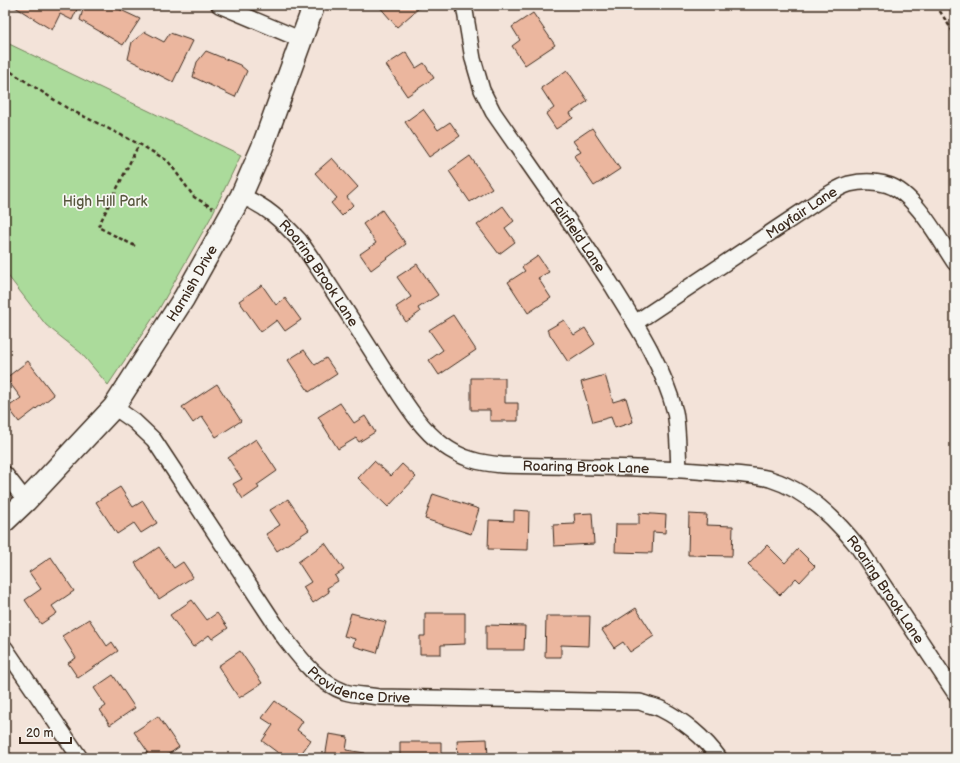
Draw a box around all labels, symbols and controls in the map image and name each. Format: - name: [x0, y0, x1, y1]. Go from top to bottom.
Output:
- street label: Mayfair Lane: [763, 183, 840, 242]
- park label: High Hill Park: [63, 193, 148, 210]
- street label: Fairfield Lane: [546, 195, 609, 275]
- street label: Roaring Brook Lane: [275, 216, 362, 330]
- street label: Harnish Drive: [163, 242, 221, 325]
- street label: Roaring Brook Lane: [522, 458, 650, 477]
- street label: Roaring Brook Lane: [843, 532, 928, 647]
- street label: Providence Drive: [304, 663, 410, 707]
- scale bar: [20, 719, 71, 745]
- text: 20 m: [26, 726, 53, 741]

